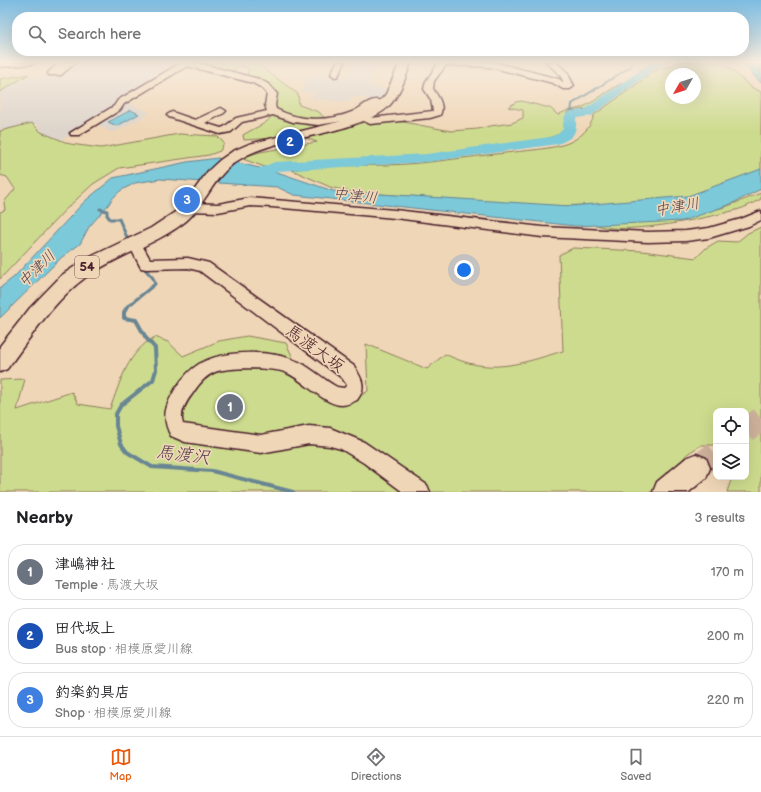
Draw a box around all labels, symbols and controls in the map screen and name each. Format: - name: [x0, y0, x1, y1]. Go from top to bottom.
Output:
- search box: [12, 12, 749, 56]
- icon: search: [26, 23, 48, 45]
- text: Search here: [58, 25, 141, 44]
- north arrow: [665, 68, 701, 104]
- pin: 2: [277, 127, 303, 157]
- water label: 中津川: [332, 184, 378, 208]
- pin: 3: [174, 185, 200, 215]
- water label: 中津川: [653, 194, 701, 220]
- water label: 中津川: [14, 246, 60, 292]
- road number: 54: [75, 256, 99, 278]
- your location: [454, 260, 474, 280]
- street label: 馬渡大坂: [282, 321, 348, 377]
- pin: 1: [217, 392, 243, 422]
- map controls: [713, 408, 749, 480]
- button: locate: [713, 408, 749, 444]
- water label: 馬渡沢: [155, 441, 212, 469]
- button: layers: [713, 444, 749, 480]
- text: Nearby: [16, 508, 73, 528]
- text: 3 results: [694, 510, 745, 526]
- text: 津嶋神社: [55, 555, 115, 574]
- text: 1: [27, 564, 33, 580]
- text: 170 m: [711, 564, 744, 580]
- text: Temple · 馬渡大坂: [55, 577, 158, 593]
- text: 田代坂上: [55, 619, 115, 638]
- text: 2: [26, 628, 34, 644]
- text: 200 m: [707, 628, 744, 644]
- text: Bus stop · 相模原愛川線: [55, 641, 193, 657]
- text: 釣楽釣具店: [55, 683, 130, 702]
- text: 3: [26, 692, 34, 708]
- text: 220 m: [707, 692, 744, 708]
- text: Shop · 相模原愛川線: [55, 705, 171, 721]
- tab: Map: [110, 746, 132, 783]
- tab: Directions: [351, 746, 401, 783]
- tab: Saved: [621, 746, 651, 783]

